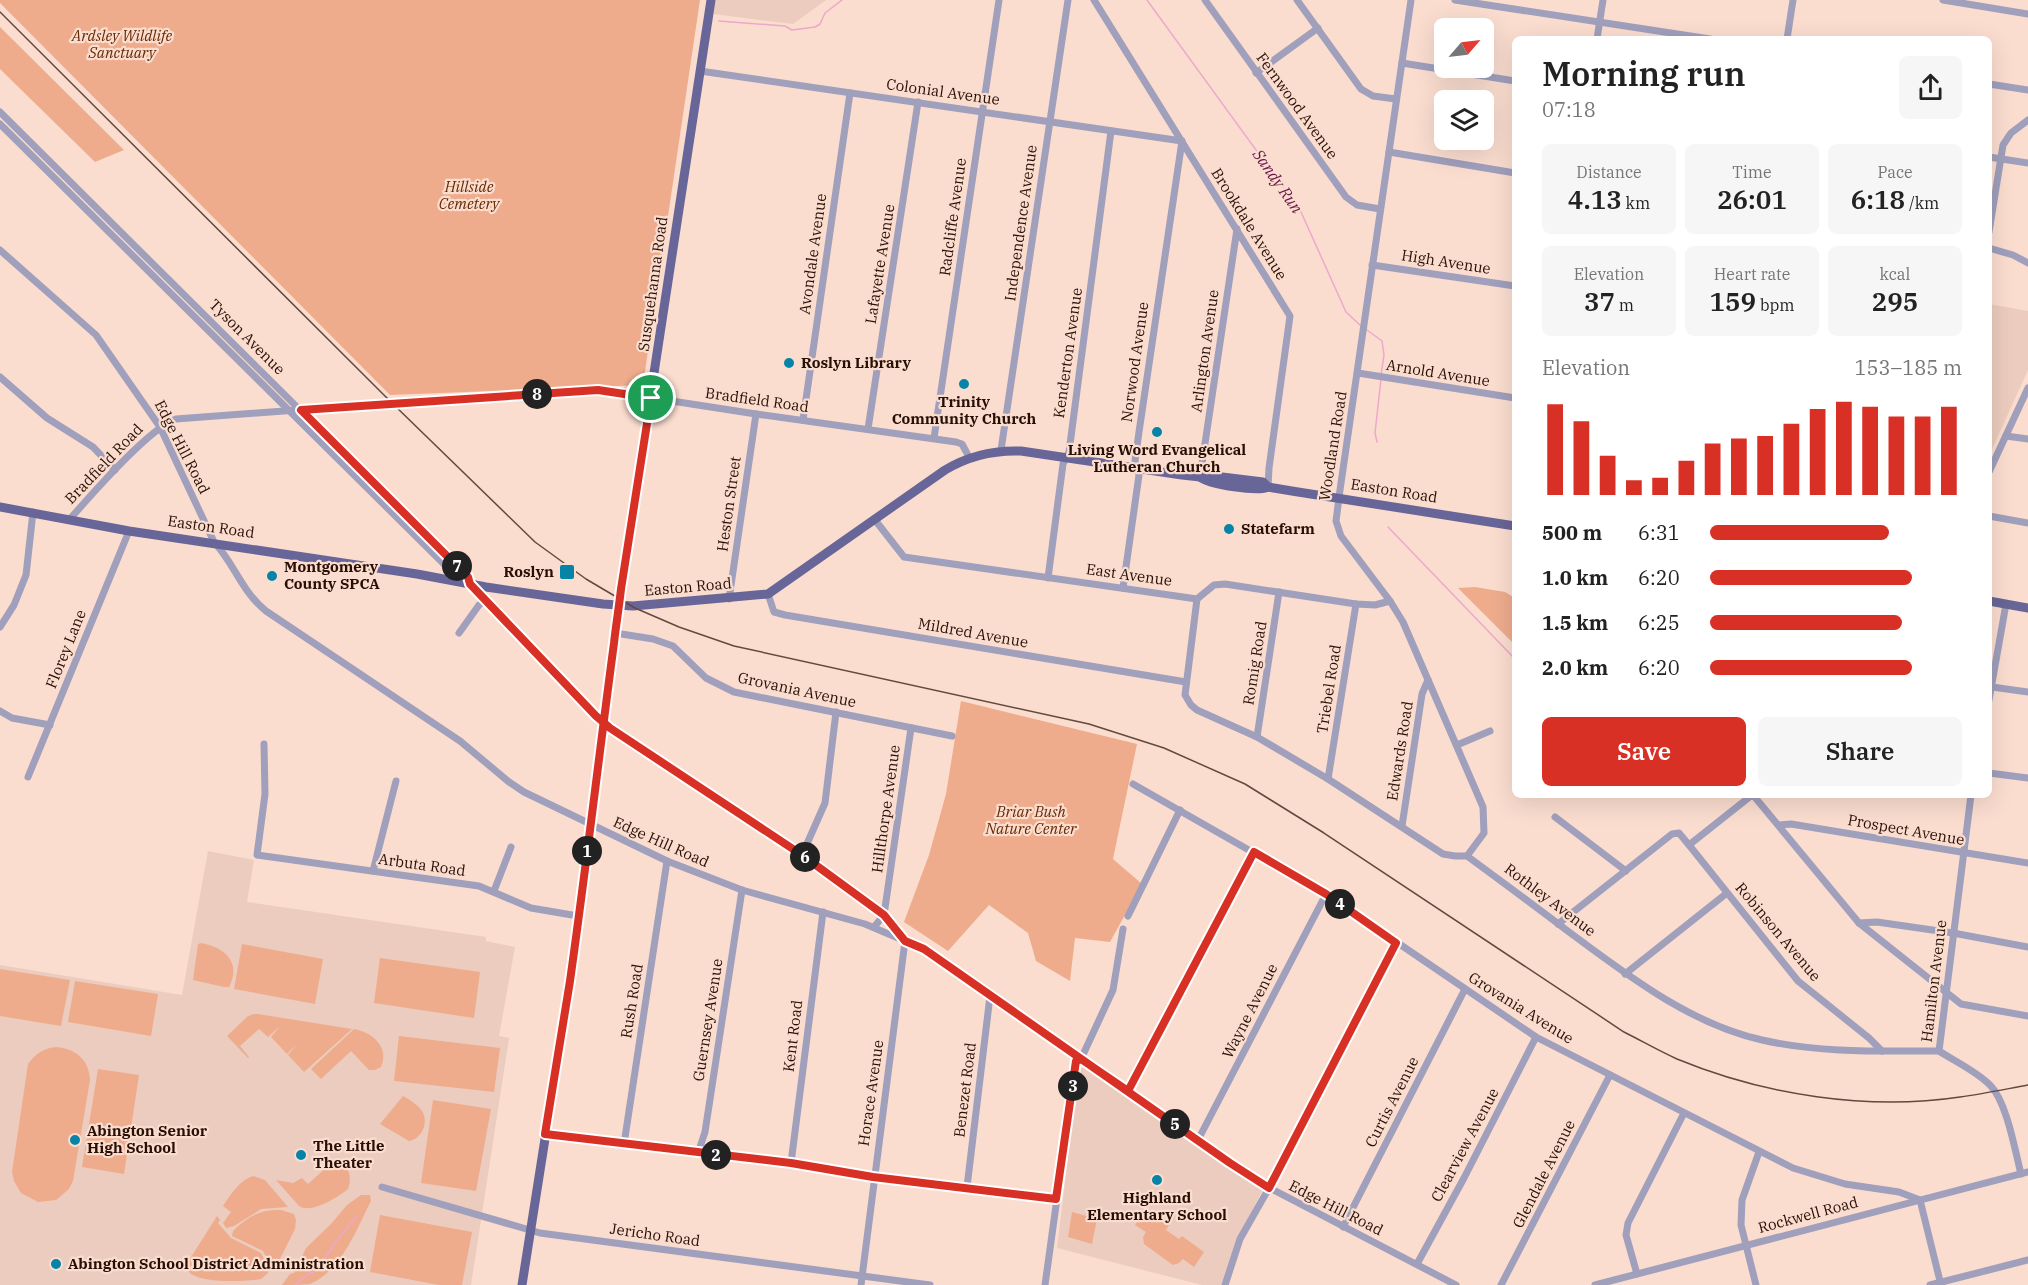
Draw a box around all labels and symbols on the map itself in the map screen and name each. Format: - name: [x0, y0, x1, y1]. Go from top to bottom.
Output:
- north arrow: [1434, 18, 1494, 78]
- park label: Ardsley Wildlife Sanctuary: [71, 26, 173, 62]
- street label: Fernwood Avenue: [1252, 49, 1342, 163]
- street label: Colonial Avenue: [885, 74, 1001, 109]
- street label: Independence Avenue: [1000, 144, 1041, 302]
- water label: Sandy Run: [1248, 144, 1307, 217]
- street label: Radcliffe Avenue: [935, 157, 970, 277]
- street label: Brookdale Avenue: [1207, 164, 1291, 283]
- park label: Hillside Cemetery: [439, 177, 500, 213]
- street label: Avondale Avenue: [795, 192, 830, 316]
- street label: Lafayette Avenue: [861, 203, 898, 325]
- street label: Susquehanna Road: [634, 215, 671, 353]
- street label: High Avenue: [1400, 245, 1492, 278]
- street label: Kenderton Avenue: [1049, 287, 1086, 419]
- street label: Arlington Avenue: [1187, 288, 1223, 413]
- street label: Tyson Avenue: [206, 295, 289, 378]
- street label: Norwood Avenue: [1117, 301, 1152, 423]
- place label: Roslyn Library: [801, 353, 911, 372]
- street label: Arnold Avenue: [1385, 355, 1491, 390]
- marker: Roslyn Library: [782, 356, 796, 370]
- pin: [625, 372, 676, 423]
- marker: Trinity Community Church: [957, 377, 971, 391]
- pin: 8: [522, 379, 552, 409]
- street label: Bradfield Road: [704, 383, 810, 416]
- street label: Woodland Road: [1314, 390, 1351, 502]
- place label: Trinity Community Church: [892, 392, 1037, 428]
- street label: Edge Hill Road: [151, 397, 214, 497]
- street label: Bradfield Road: [61, 419, 147, 508]
- marker: Living Word Evangelical Lutheran Church: [1150, 425, 1164, 439]
- place label: Living Word Evangelical Lutheran Church: [1068, 440, 1246, 476]
- street label: Heston Street: [712, 455, 745, 553]
- street label: Easton Road: [1349, 474, 1439, 507]
- street label: Easton Road: [166, 511, 256, 542]
- place label: Statefarm: [1241, 519, 1315, 538]
- marker: Statefarm: [1222, 522, 1236, 536]
- pin: 7: [442, 551, 472, 581]
- place label: Montgomery County SPCA: [284, 557, 380, 593]
- street label: East Avenue: [1085, 559, 1173, 590]
- place label: Roslyn: [504, 562, 554, 581]
- marker: Roslyn: [558, 563, 576, 581]
- marker: Montgomery County SPCA: [265, 569, 279, 583]
- street label: Easton Road: [643, 573, 732, 600]
- street label: Florey Lane: [41, 607, 90, 691]
- street label: Mildred Avenue: [916, 613, 1030, 652]
- street label: Romig Road: [1238, 620, 1271, 706]
- street label: Triebel Road: [1312, 643, 1345, 735]
- street label: Grovania Avenue: [736, 668, 858, 711]
- street label: Edwards Road: [1382, 700, 1417, 802]
- street label: Hillthorpe Avenue: [867, 744, 904, 874]
- park label: Briar Bush Nature Center: [984, 802, 1077, 838]
- street label: Prospect Avenue: [1846, 810, 1966, 849]
- street label: Edge Hill Road: [610, 812, 712, 871]
- pin: 1: [572, 836, 602, 866]
- pin: 6: [790, 842, 820, 872]
- street label: Arbuta Road: [377, 849, 467, 880]
- street label: Rothley Avenue: [1501, 859, 1600, 940]
- street label: Robinson Avenue: [1732, 878, 1825, 985]
- pin: 4: [1325, 889, 1355, 919]
- street label: Hamilton Avenue: [1917, 919, 1950, 1043]
- street label: Guernsey Avenue: [688, 957, 727, 1083]
- street label: Wayne Avenue: [1218, 960, 1282, 1061]
- street label: Rush Road: [616, 962, 647, 1040]
- street label: Grovania Avenue: [1465, 968, 1577, 1048]
- street label: Kent Road: [779, 999, 806, 1073]
- street label: Horace Avenue: [854, 1039, 887, 1147]
- street label: Benezet Road: [949, 1041, 980, 1139]
- street label: Curtis Avenue: [1361, 1053, 1423, 1150]
- pin: 3: [1058, 1071, 1088, 1101]
- street label: Clearview Avenue: [1427, 1085, 1503, 1205]
- pin: 5: [1160, 1109, 1190, 1139]
- street label: Glendale Avenue: [1508, 1116, 1579, 1231]
- place label: Abington Senior High School: [87, 1121, 208, 1157]
- marker: Abington Senior High School: [68, 1133, 82, 1147]
- place label: The Little Theater: [313, 1136, 384, 1172]
- pin: 2: [701, 1140, 731, 1170]
- marker: The Little Theater: [294, 1148, 308, 1162]
- marker: Highland Elementary School: [1150, 1173, 1164, 1187]
- street label: Edge Hill Road: [1286, 1176, 1386, 1239]
- place label: Highland Elementary School: [1087, 1188, 1227, 1224]
- street label: Rockwell Road: [1756, 1192, 1860, 1237]
- street label: Jericho Road: [609, 1219, 701, 1250]
- place label: Abington School District Administration: [68, 1254, 364, 1273]
- marker: Abington School District Administration: [49, 1257, 63, 1271]

